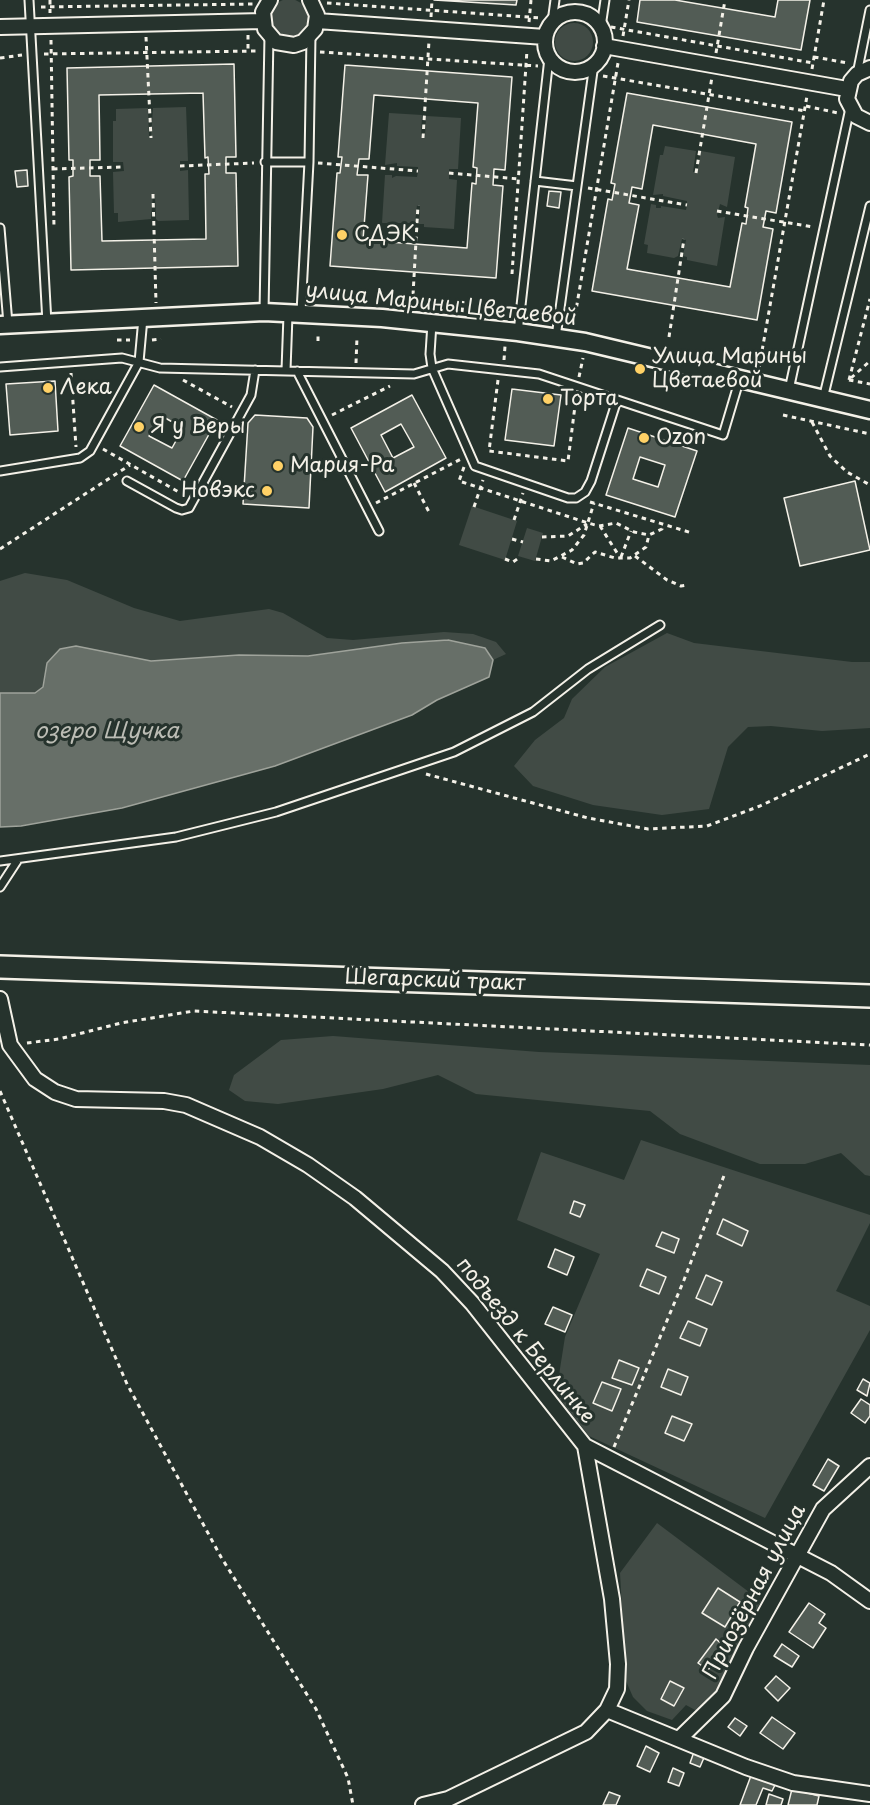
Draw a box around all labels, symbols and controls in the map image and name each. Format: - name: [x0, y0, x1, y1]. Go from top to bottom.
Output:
- place label: СДЭК: [354, 222, 416, 248]
- marker: СДЭК: [335, 228, 349, 242]
- street label: улица Марины Цветаевой: [304, 278, 578, 332]
- place label: Улица Марины Цветаевой: [652, 344, 807, 394]
- marker: Улица Марины Цветаевой: [633, 362, 647, 376]
- place label: Лека: [60, 375, 112, 401]
- marker: Лека: [41, 381, 55, 395]
- place label: Торта: [560, 386, 618, 412]
- marker: Торта: [541, 392, 555, 406]
- place label: Я у Веры: [151, 414, 245, 440]
- marker: Я у Веры: [132, 420, 146, 434]
- place label: Ozon: [656, 425, 706, 451]
- marker: Ozon: [637, 431, 651, 445]
- place label: Мария-Ра: [290, 453, 394, 479]
- marker: Мария-Ра: [271, 459, 285, 473]
- place label: Новэкс: [181, 478, 255, 504]
- marker: Новэкс: [260, 484, 274, 498]
- water label: озеро Щучка: [35, 719, 179, 745]
- street label: Шегарский тракт: [344, 965, 526, 997]
- street label: подъезд к Берлинке: [450, 1253, 600, 1429]
- street label: Приозёрная улица: [698, 1500, 812, 1684]

